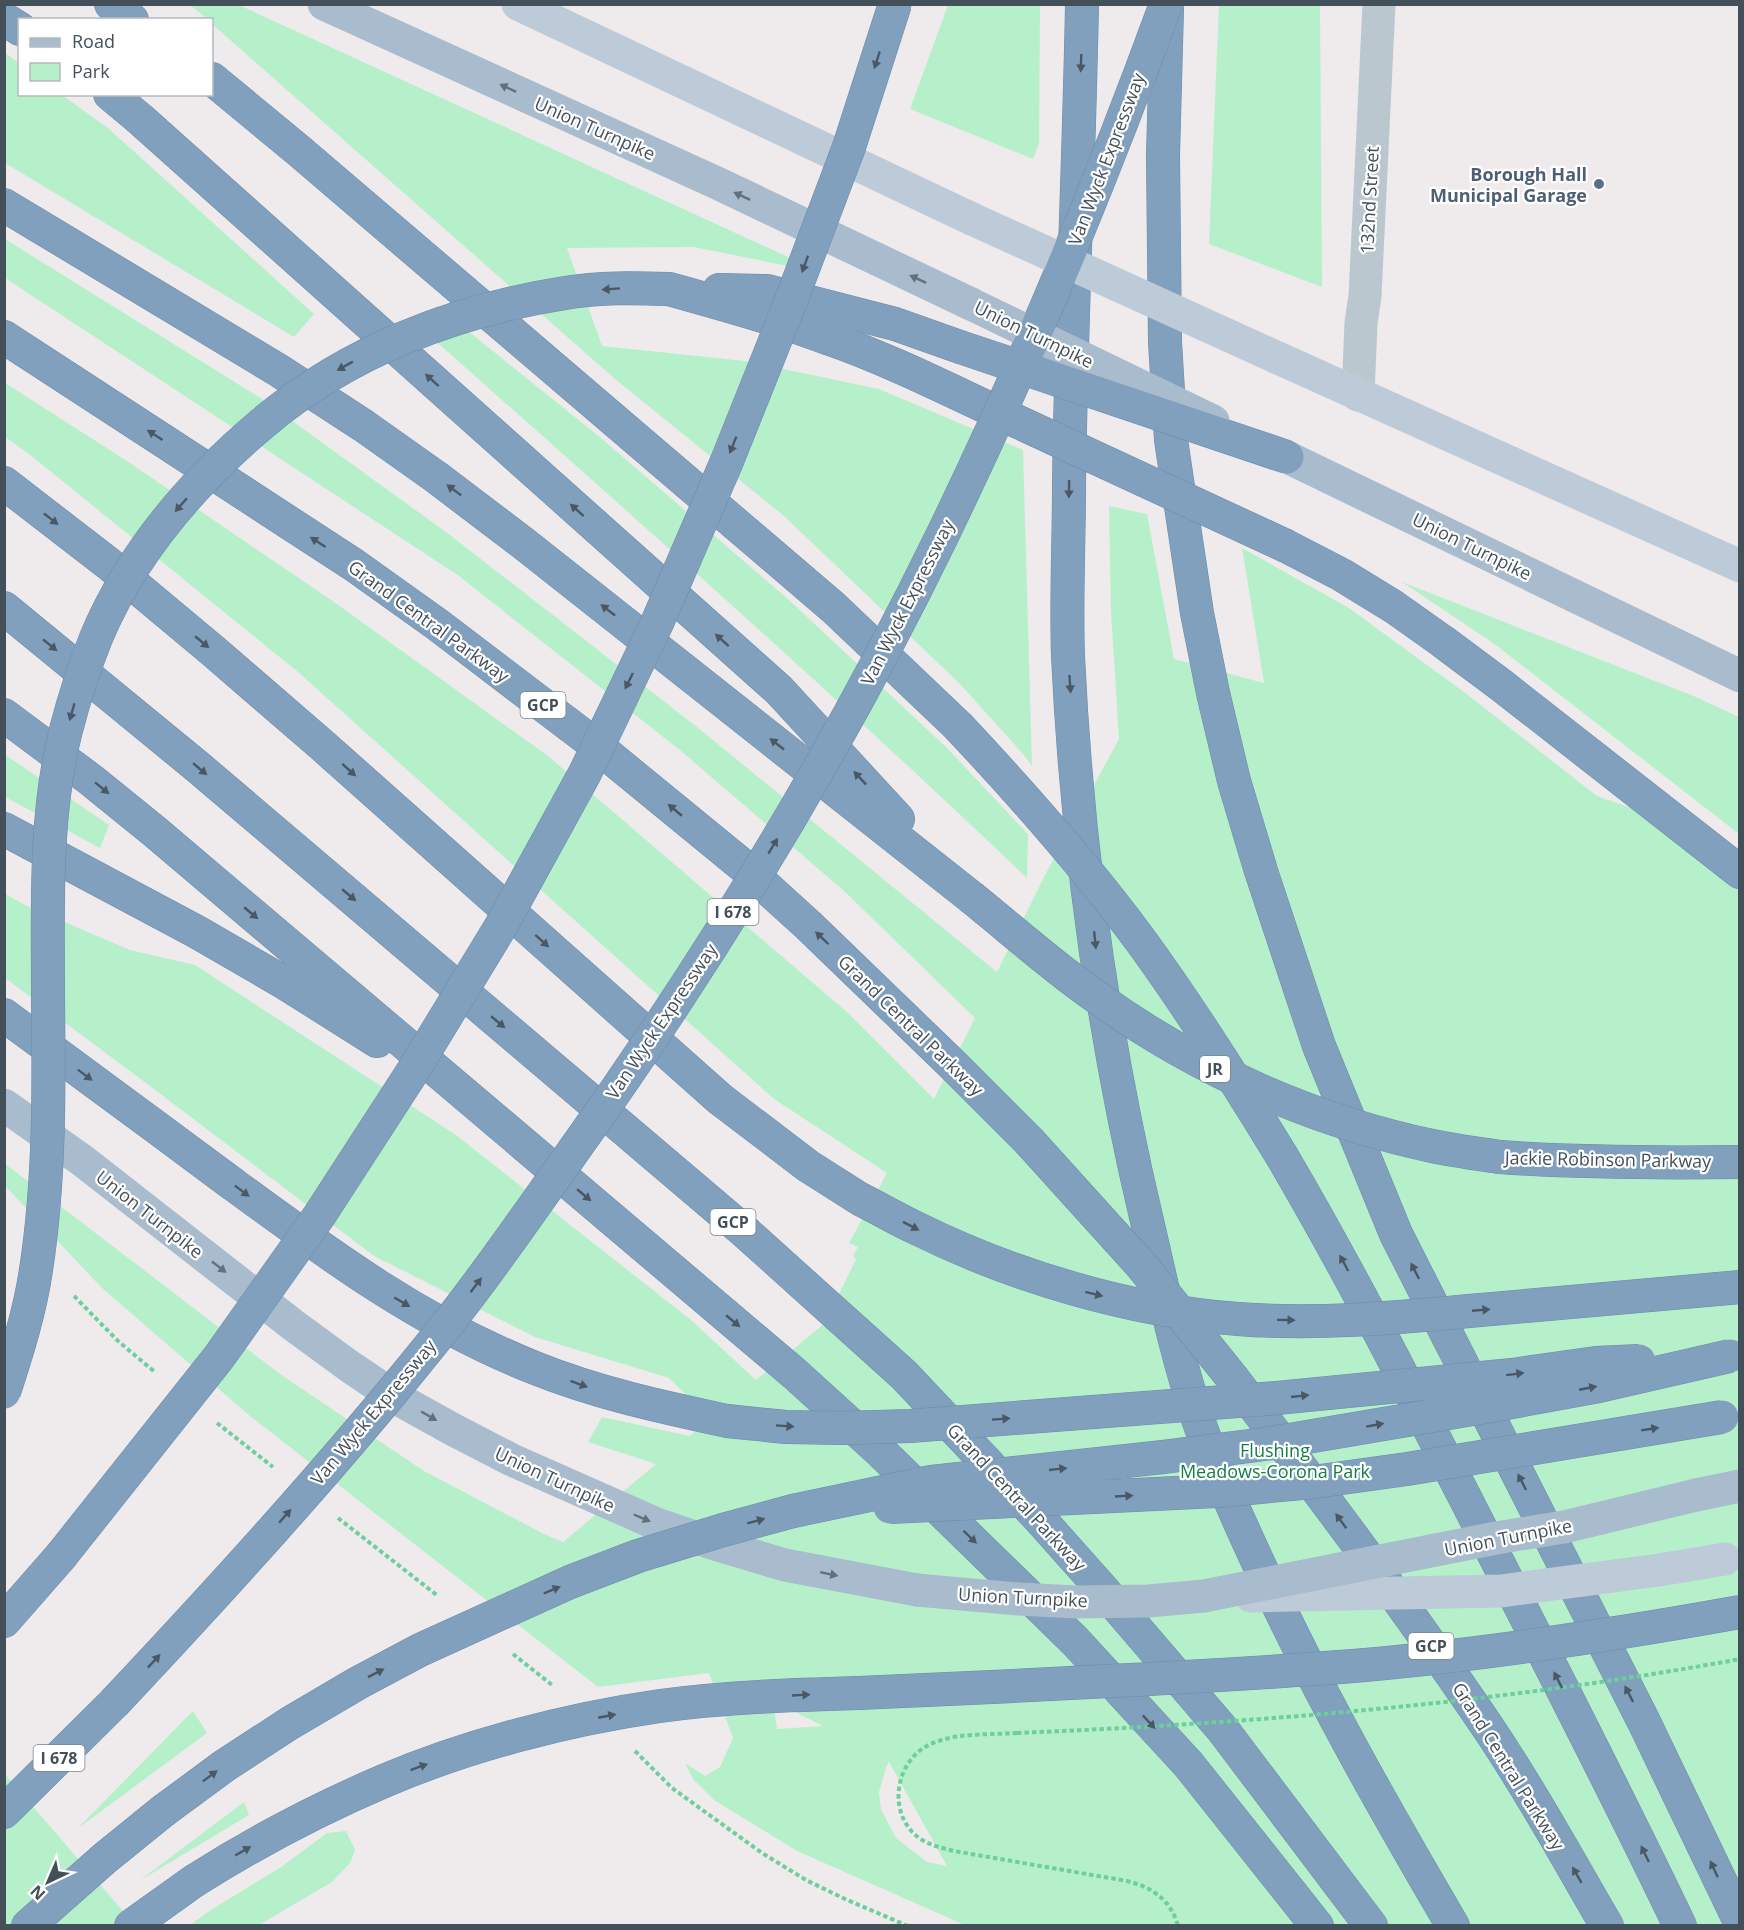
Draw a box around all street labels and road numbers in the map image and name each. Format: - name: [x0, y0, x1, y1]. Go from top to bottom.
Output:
- street label: Van Wyck Expressway: [1062, 68, 1150, 249]
- street label: Union Turnpike: [531, 91, 659, 165]
- street label: 132nd Street: [1354, 146, 1384, 254]
- street label: Union Turnpike: [970, 295, 1098, 373]
- street label: Union Turnpike: [1408, 507, 1536, 585]
- street label: Van Wyck Expressway: [855, 514, 960, 689]
- street label: Grand Central Parkway: [344, 554, 515, 688]
- road number: GCP: [520, 692, 566, 718]
- road number: I 678: [708, 899, 758, 925]
- street label: Van Wyck Expressway: [600, 938, 723, 1104]
- street label: Grand Central Parkway: [833, 949, 990, 1101]
- road number: JR: [1200, 1056, 1230, 1082]
- street label: Jackie Robinson Parkway: [1503, 1145, 1712, 1173]
- street label: Union Turnpike: [92, 1165, 208, 1263]
- road number: GCP: [710, 1209, 756, 1235]
- street label: Van Wyck Expressway: [305, 1333, 442, 1490]
- street label: Grand Central Parkway: [942, 1418, 1092, 1577]
- street label: Union Turnpike: [491, 1441, 619, 1517]
- street label: Union Turnpike: [1442, 1513, 1574, 1561]
- street label: Union Turnpike: [958, 1582, 1088, 1612]
- road number: GCP: [1408, 1633, 1454, 1659]
- street label: Grand Central Parkway: [1448, 1678, 1571, 1855]
- road number: I 678: [34, 1745, 84, 1771]

